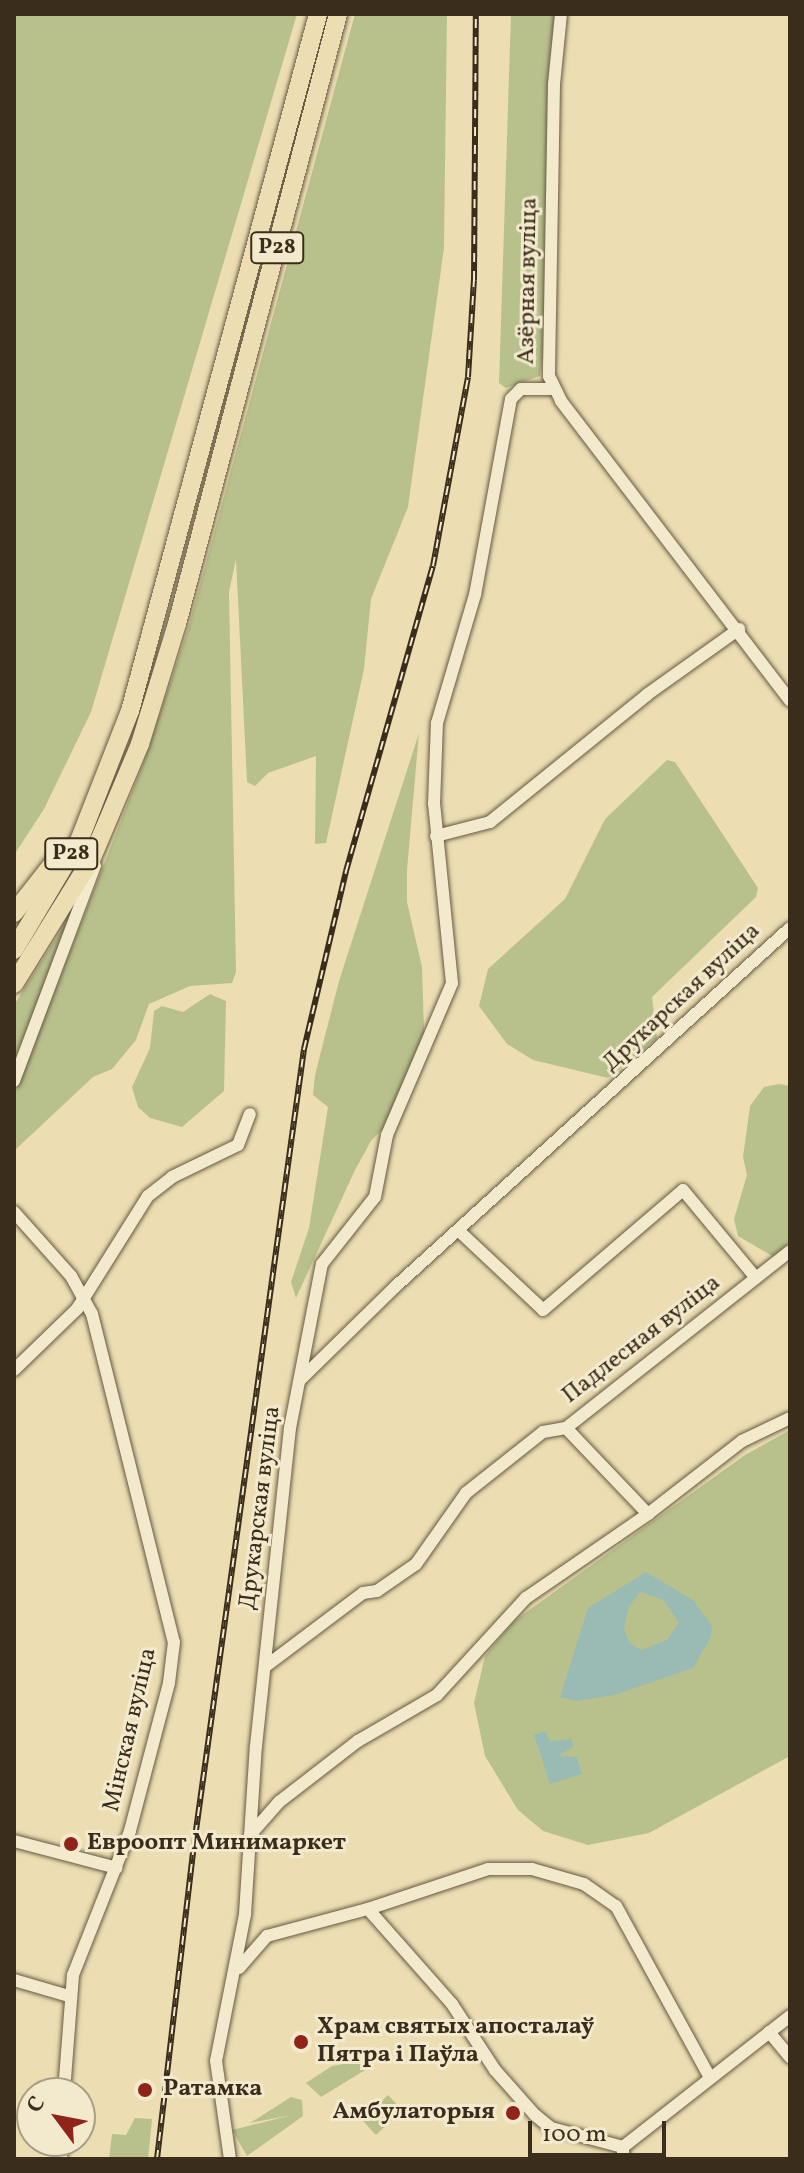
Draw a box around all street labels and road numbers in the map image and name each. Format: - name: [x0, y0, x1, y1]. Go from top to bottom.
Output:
- street label: Азёрная вуліца: [513, 197, 545, 365]
- road number: Р28: [249, 230, 305, 266]
- road number: Р28: [43, 836, 99, 872]
- street label: Друкарская вуліца: [597, 918, 767, 1078]
- street label: Падлесная вуліца: [557, 1269, 727, 1411]
- street label: Друкарская вуліца: [234, 1404, 288, 1612]
- street label: Мінская вуліца: [98, 1645, 164, 1815]

